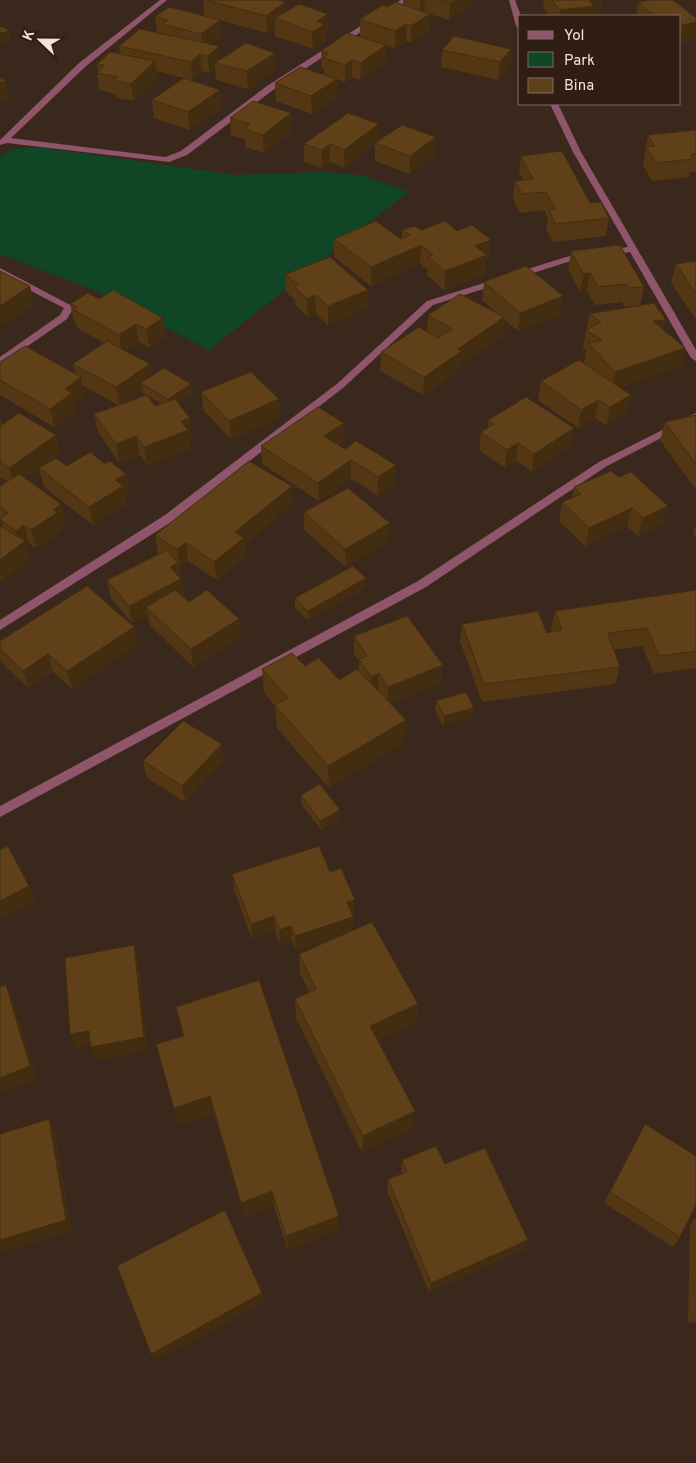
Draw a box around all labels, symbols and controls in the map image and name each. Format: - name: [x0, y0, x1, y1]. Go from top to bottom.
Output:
- north arrow: [15, 15, 65, 65]
- legend: [518, 15, 681, 105]
- text: Yol: [564, 27, 585, 46]
- text: K: [20, 28, 39, 43]
- text: Park: [564, 52, 595, 71]
- text: Bina: [564, 77, 594, 96]

